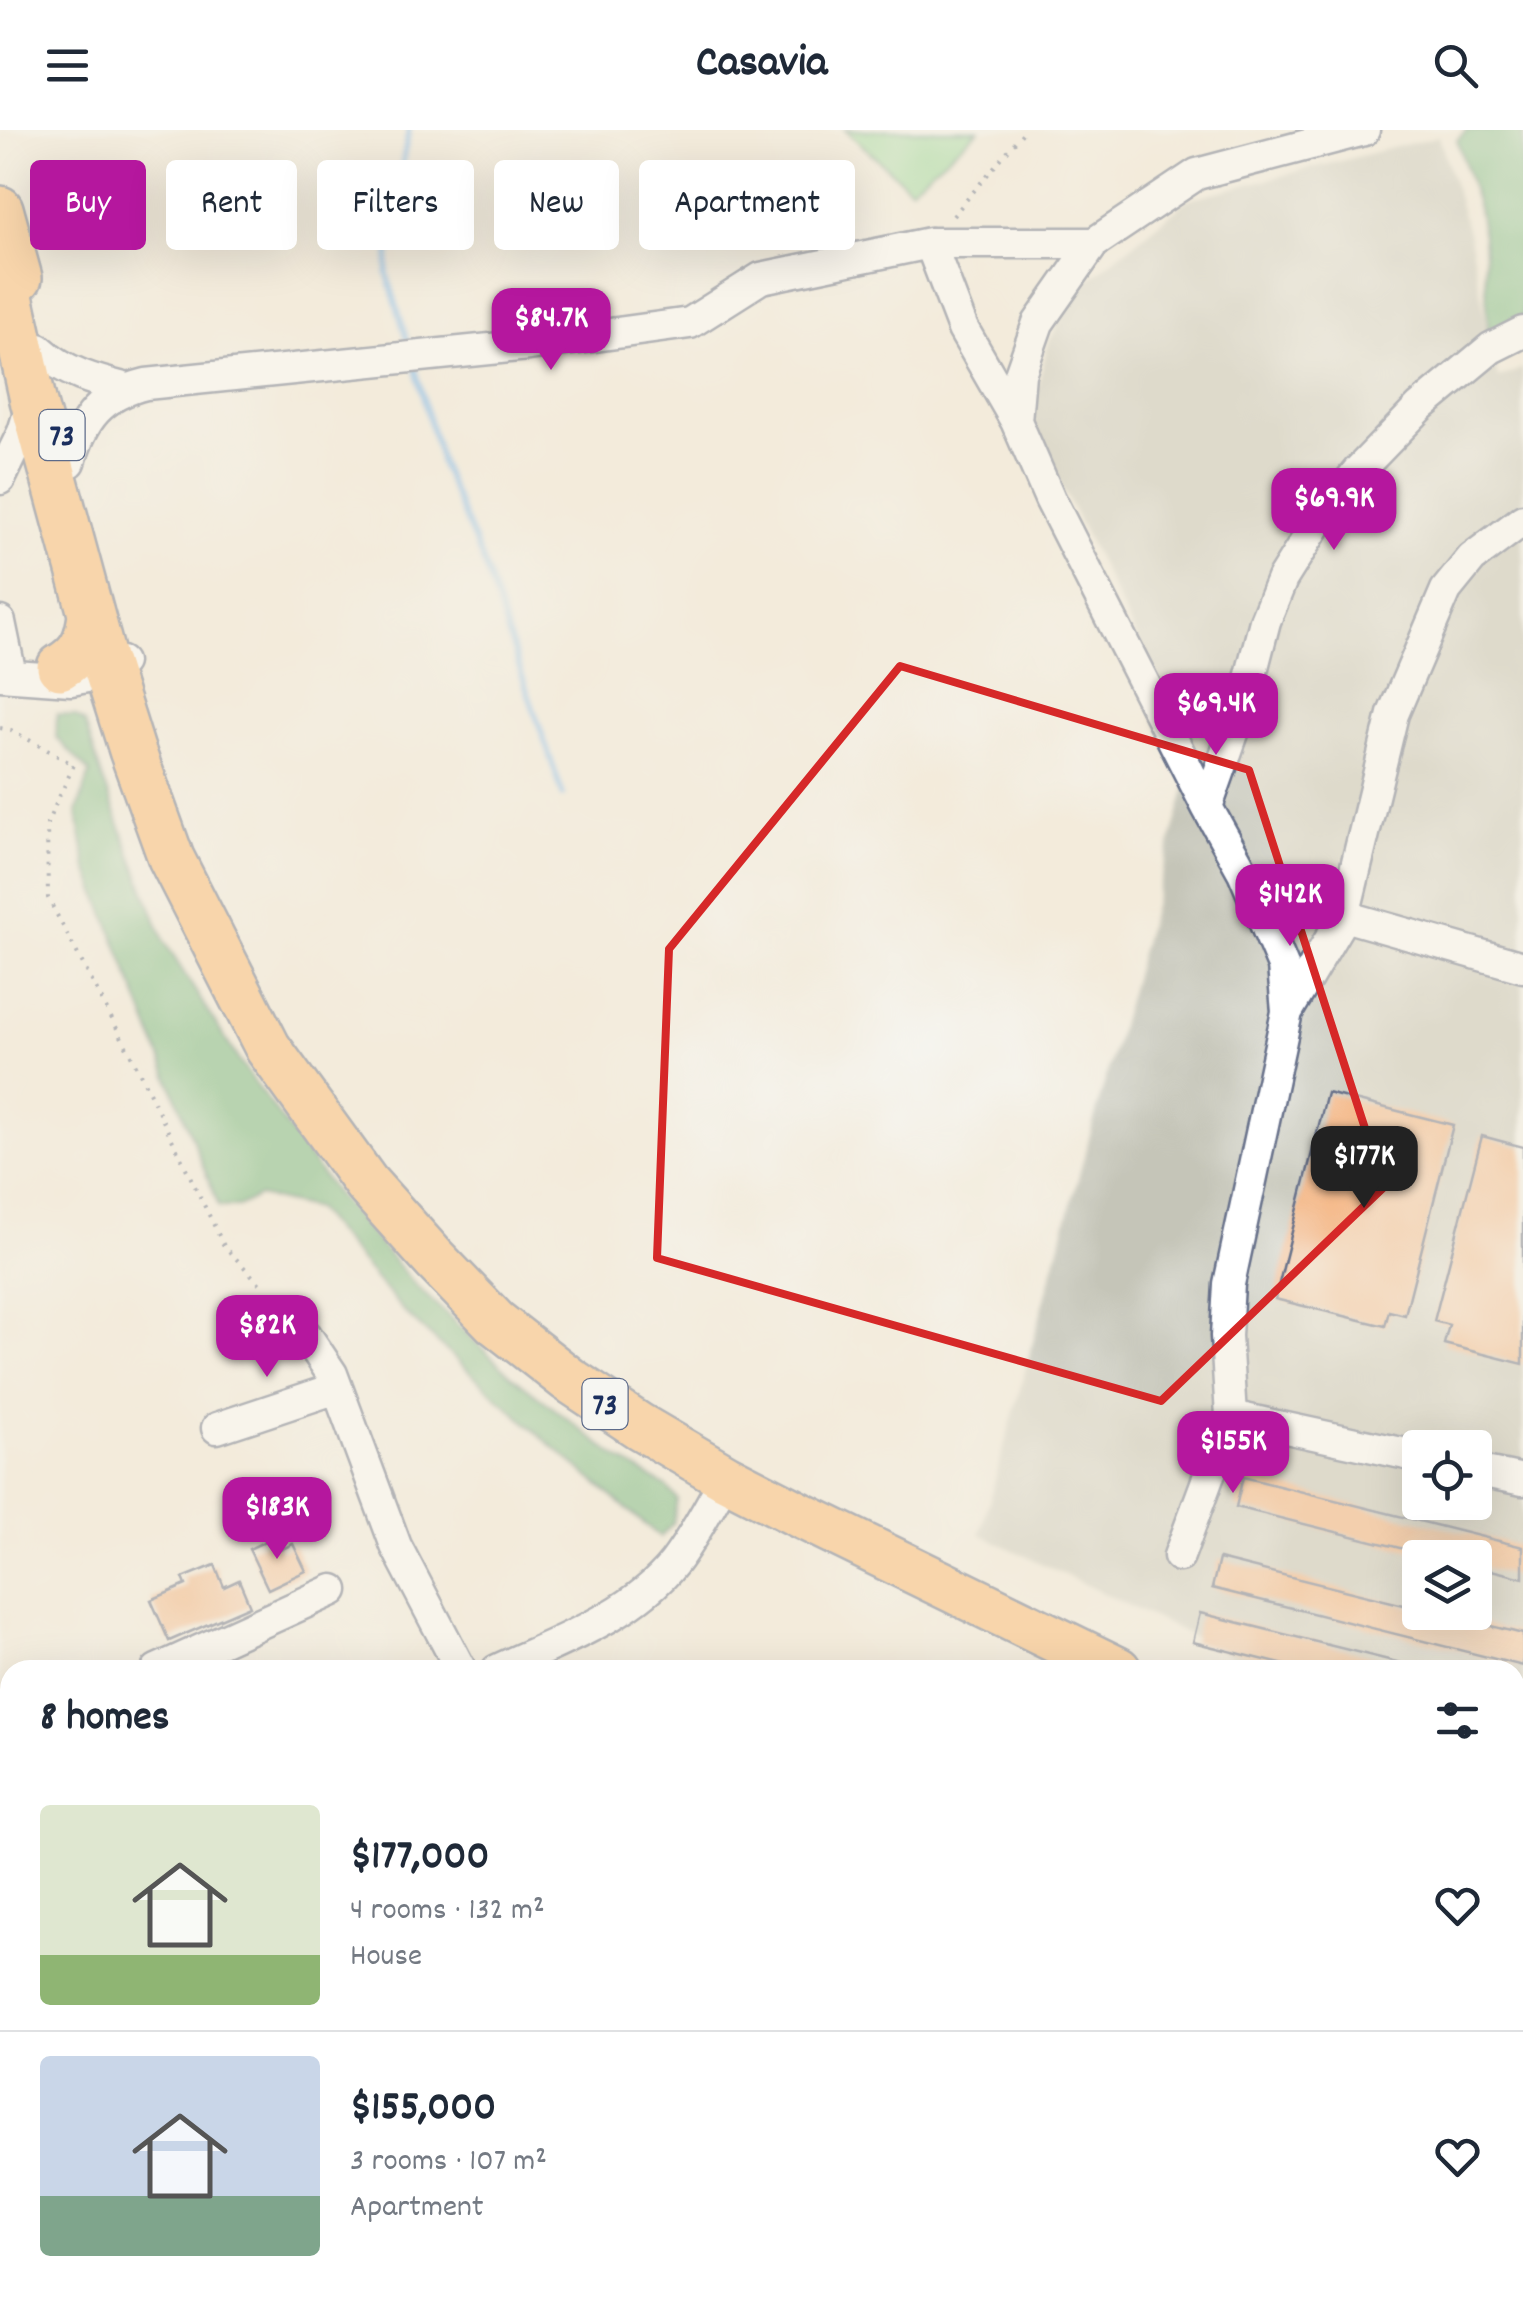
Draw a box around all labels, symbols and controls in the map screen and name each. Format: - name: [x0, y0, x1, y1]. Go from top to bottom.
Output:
- text: Casavia: [696, 33, 827, 97]
- icon: menu: [40, 38, 95, 93]
- icon: search: [1428, 38, 1483, 93]
- chip: Buy: [30, 160, 146, 250]
- chip: Rent: [166, 160, 297, 250]
- chip: Filters: [317, 160, 474, 250]
- chip: New: [494, 160, 619, 250]
- chip: Apartment: [639, 160, 855, 250]
- pin: $84.7K: [470, 288, 632, 373]
- text: $84.7K: [514, 297, 588, 343]
- road number: 73: [40, 410, 84, 460]
- pin: $69.9K: [1253, 468, 1415, 553]
- text: $69.9K: [1293, 477, 1375, 523]
- pin: $69.4K: [1135, 673, 1297, 758]
- text: $69.4K: [1176, 682, 1256, 728]
- pin: $142K: [1220, 864, 1360, 949]
- text: $142K: [1257, 873, 1323, 919]
- pin: $177K: [1294, 1126, 1434, 1211]
- text: $177K: [1333, 1135, 1395, 1181]
- pin: $82K: [208, 1295, 326, 1380]
- text: $82K: [238, 1304, 296, 1350]
- road number: 73: [582, 1379, 628, 1429]
- pin: $155K: [1163, 1411, 1303, 1496]
- text: $155K: [1199, 1420, 1267, 1466]
- map controls: [1402, 1430, 1492, 1630]
- button: locate: [1402, 1430, 1492, 1520]
- pin: $183K: [207, 1477, 347, 1562]
- text: $183K: [244, 1486, 310, 1532]
- button: layers: [1402, 1540, 1492, 1630]
- text: 8 homes: [40, 1690, 169, 1750]
- icon: filters: [1430, 1693, 1485, 1748]
- text: $177,000: [350, 1829, 489, 1889]
- icon: home: [120, 1845, 240, 1965]
- icon: heart: [1430, 1878, 1485, 1933]
- text: 4 rooms · 132 m²: [350, 1889, 545, 1935]
- text: House: [350, 1935, 422, 1981]
- text: $155,000: [350, 2080, 496, 2140]
- icon: home: [120, 2096, 240, 2216]
- icon: heart: [1430, 2129, 1485, 2184]
- text: 3 rooms · 107 m²: [350, 2140, 547, 2186]
- text: Apartment: [350, 2186, 484, 2232]

